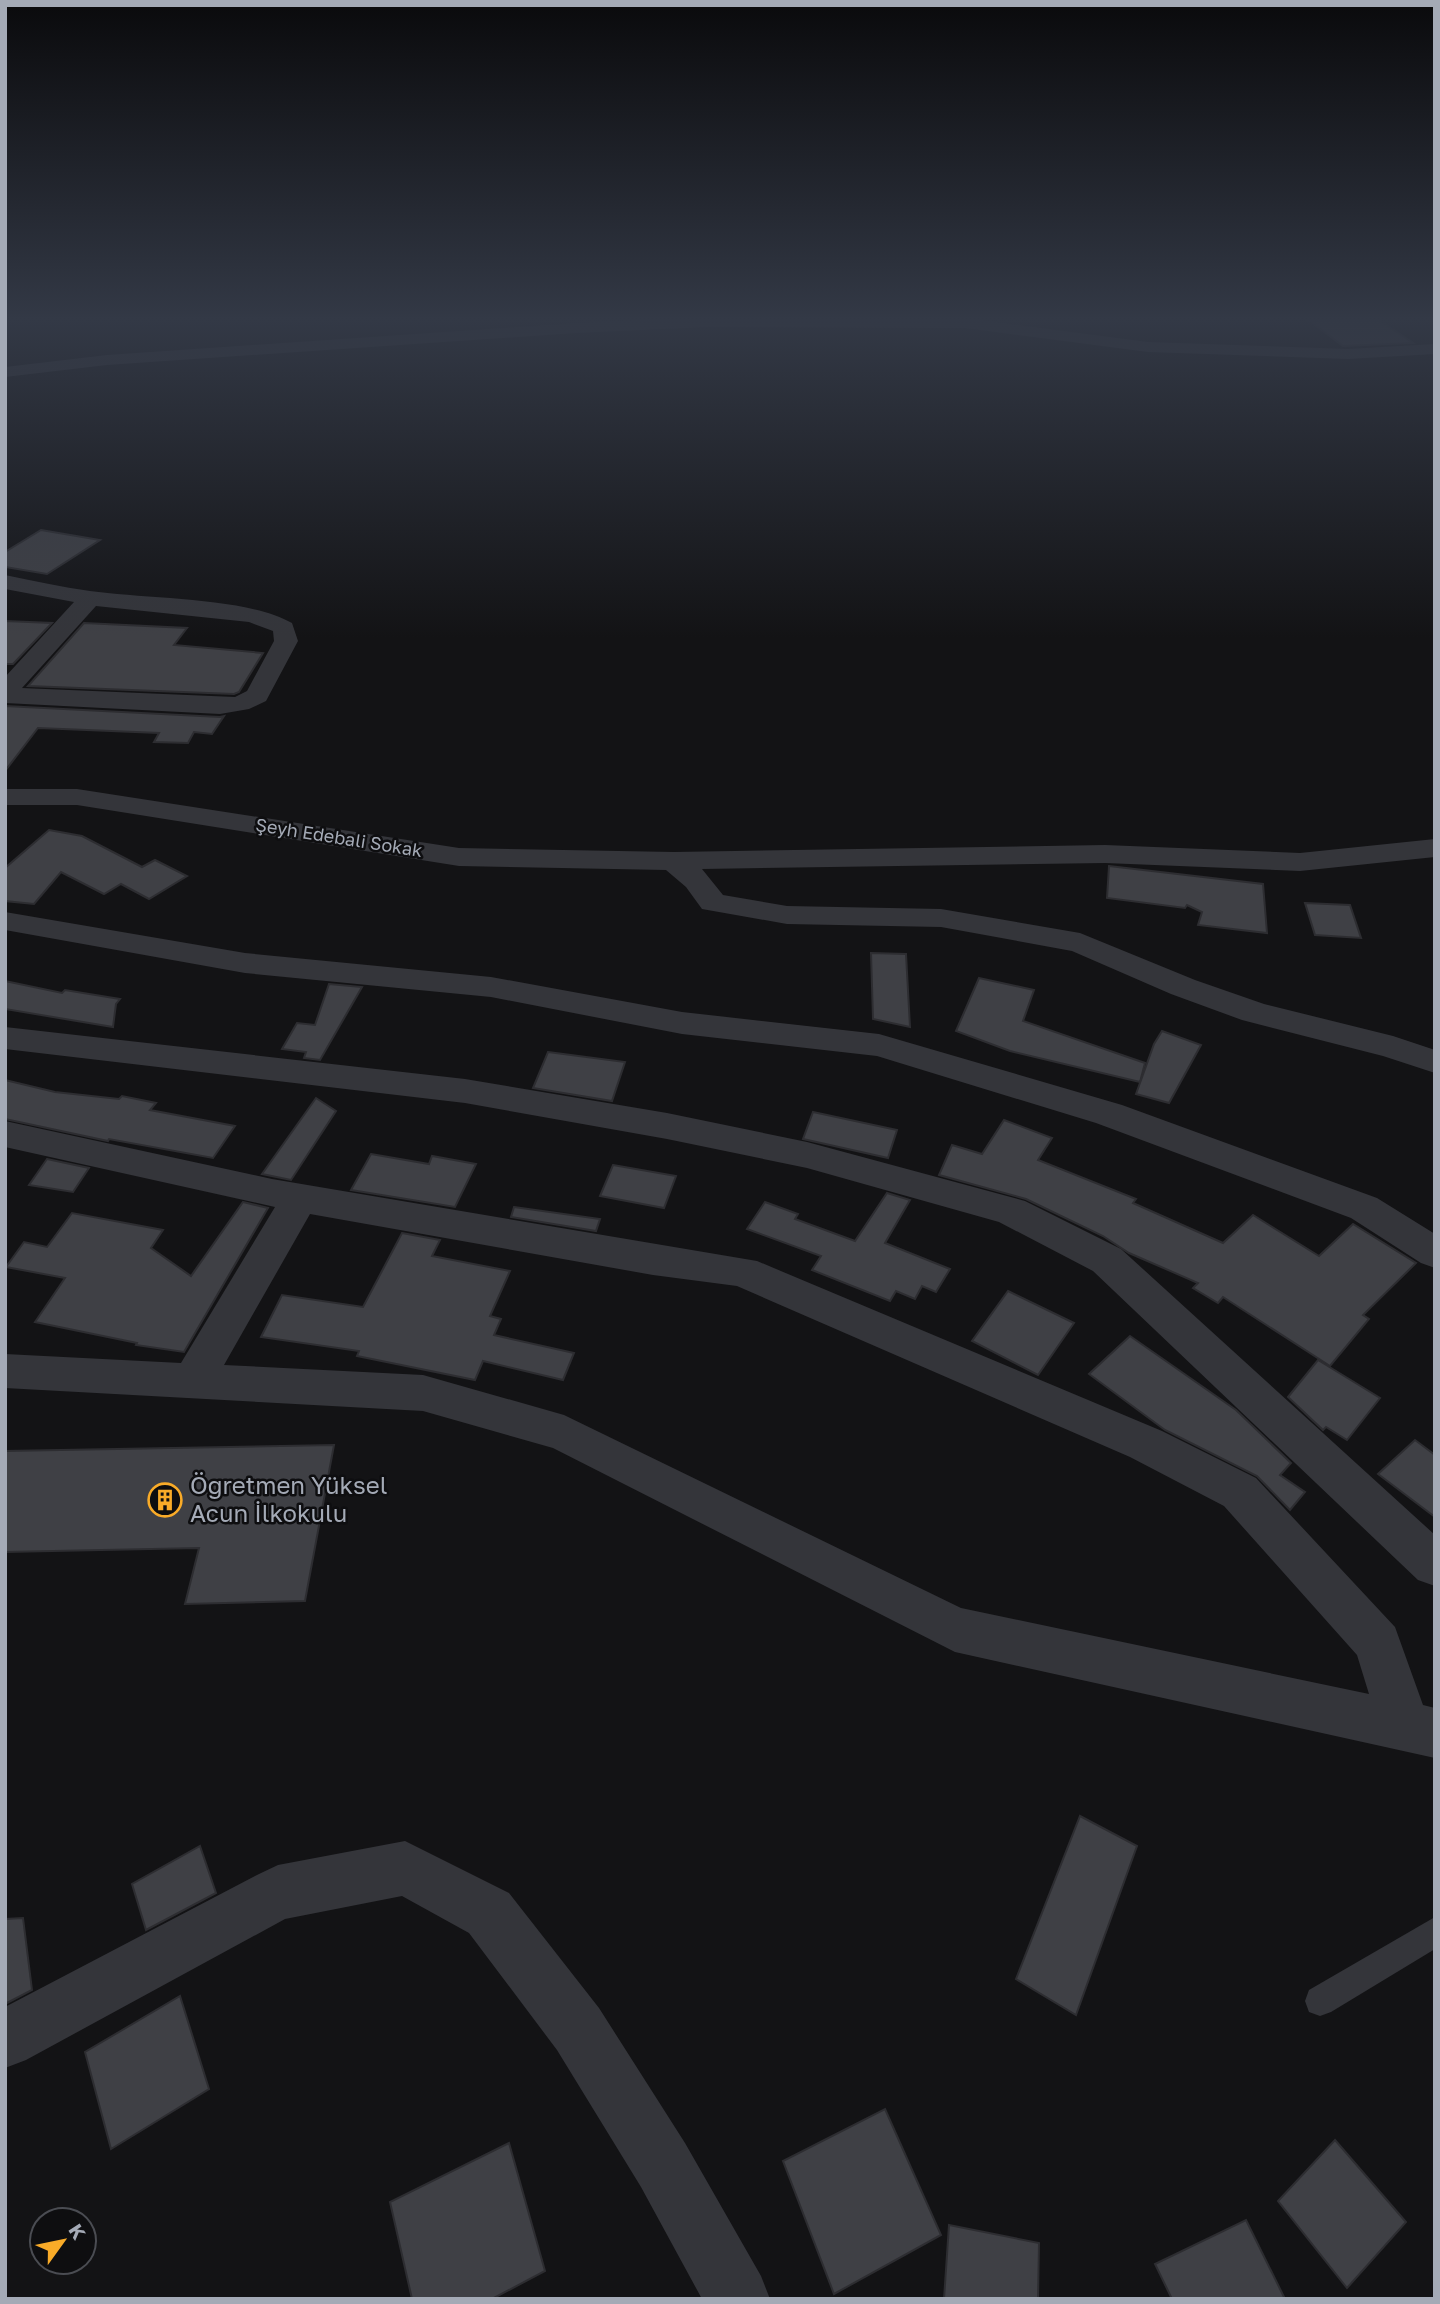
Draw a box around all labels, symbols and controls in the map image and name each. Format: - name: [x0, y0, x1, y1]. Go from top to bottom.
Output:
- street label: Şeyh Edebali Sokak: [254, 813, 424, 861]
- place label: Öğretmen Yüksel Acun İlkokulu: [190, 1470, 387, 1527]
- building icon: Öğretmen Yüksel Acun İlkokulu: [146, 1481, 184, 1519]
- north arrow: [28, 2206, 98, 2276]
- text: K: [64, 2219, 91, 2244]

